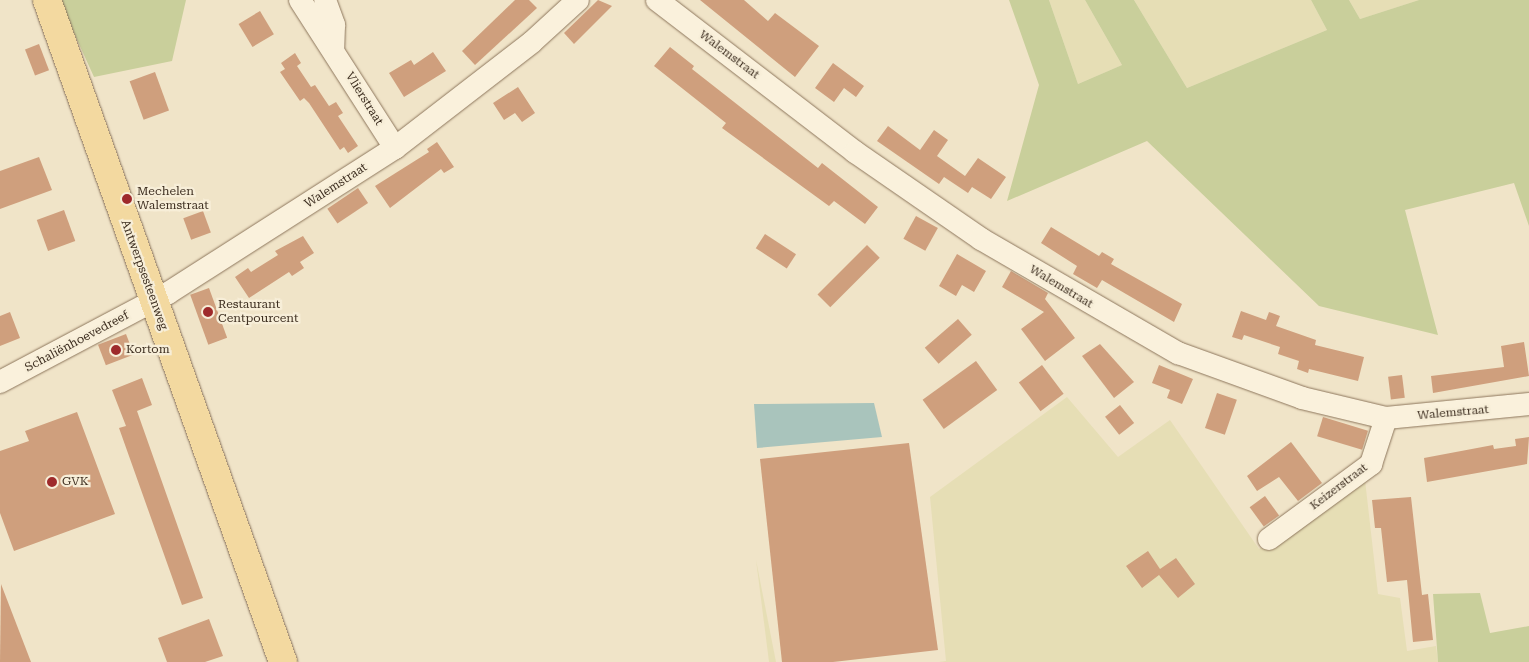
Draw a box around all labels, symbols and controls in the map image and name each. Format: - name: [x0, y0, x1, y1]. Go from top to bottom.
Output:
- street label: Walemstraat: [696, 28, 762, 82]
- street label: Vlierstraat: [342, 70, 386, 128]
- street label: Walemstraat: [302, 160, 370, 212]
- place label: Mechelen Walemstraat: [137, 185, 209, 213]
- marker: Mechelen Walemstraat: [121, 193, 133, 205]
- street label: Antwerpsesteenweg: [117, 218, 171, 332]
- street label: Walemstraat: [1027, 262, 1095, 312]
- place label: Restaurant Centpourcent: [218, 298, 298, 326]
- marker: Restaurant Centpourcent: [202, 306, 214, 318]
- street label: Schaliënhoevedreef: [23, 309, 131, 375]
- place label: Kortom: [126, 343, 170, 357]
- marker: Kortom: [110, 344, 122, 356]
- street label: Walemstraat: [1417, 403, 1489, 423]
- street label: Keizerstraat: [1307, 461, 1371, 513]
- place label: GVK: [62, 475, 88, 489]
- marker: GVK: [46, 476, 58, 488]

